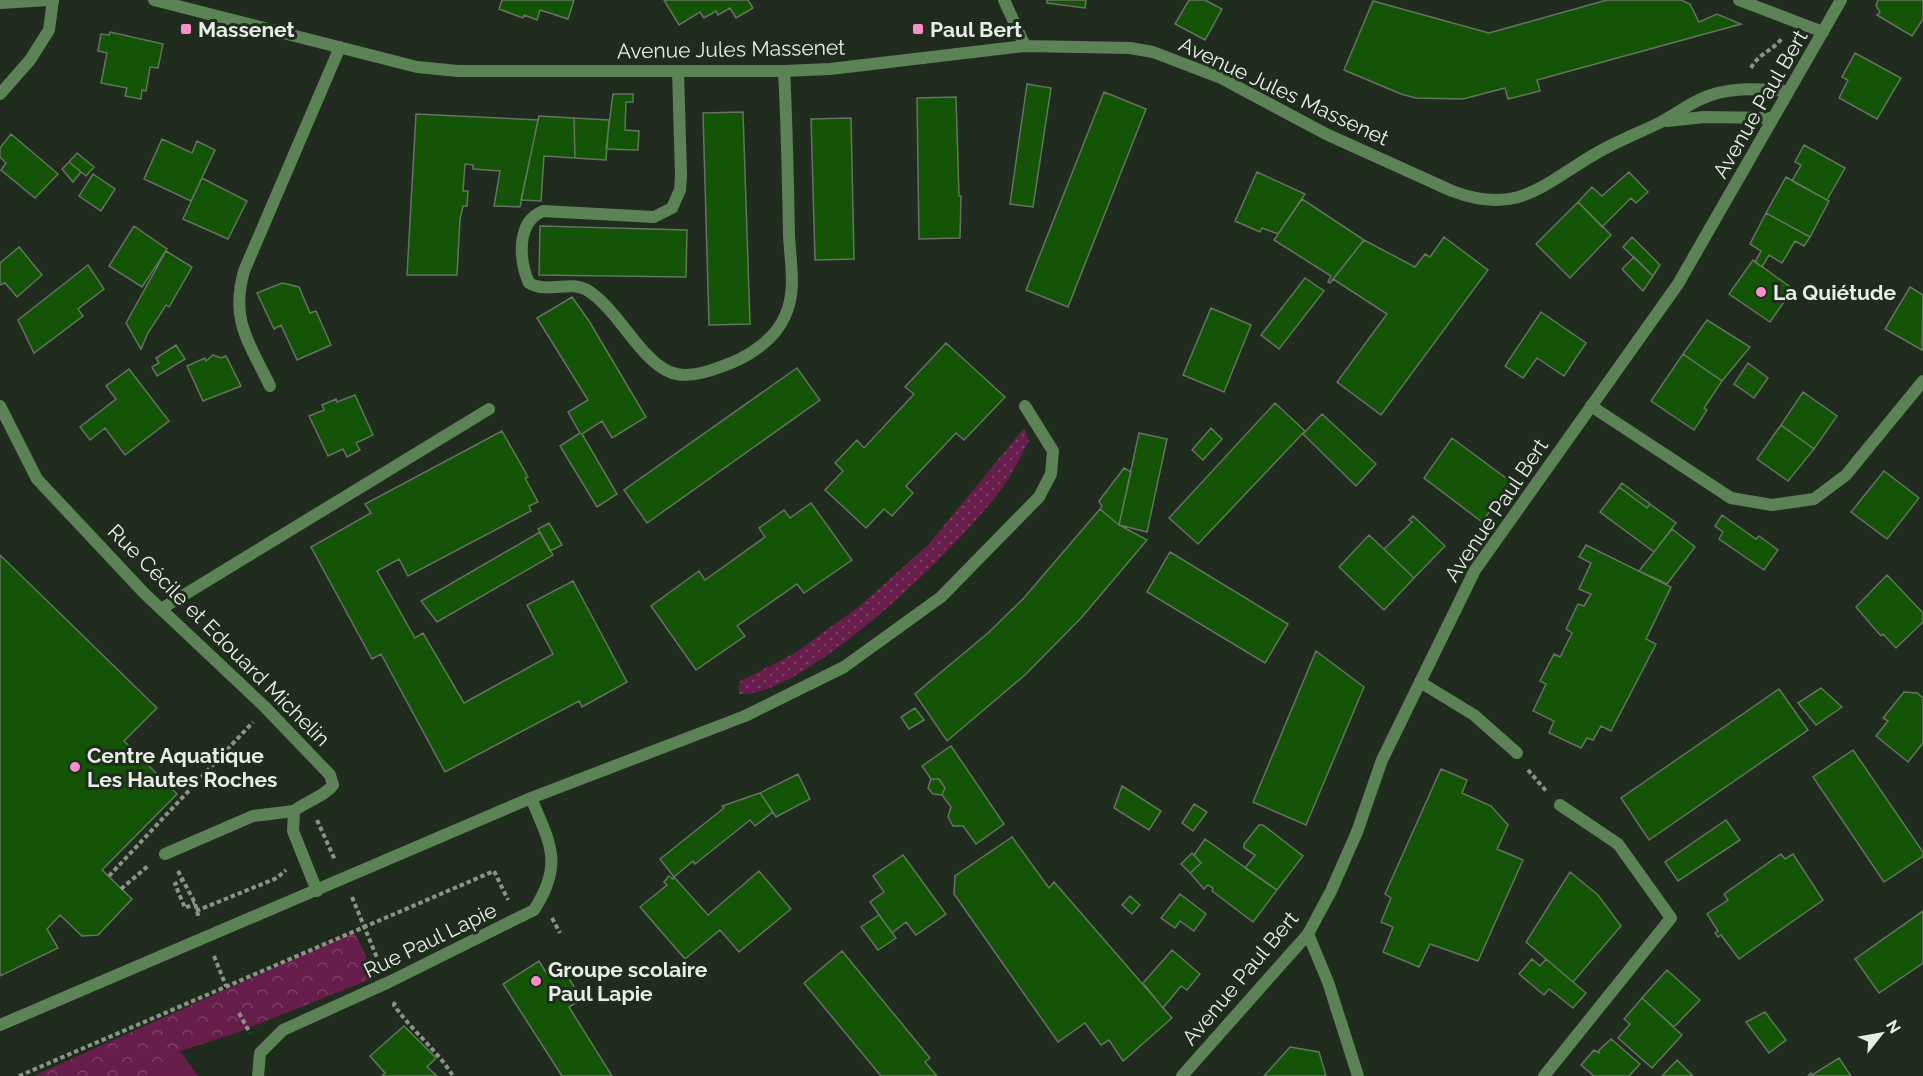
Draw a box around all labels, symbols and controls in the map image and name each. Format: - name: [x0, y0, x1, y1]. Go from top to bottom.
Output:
- place label: Massenet: [198, 17, 295, 42]
- place label: Paul Bert: [930, 17, 1022, 42]
- marker: Massenet: [179, 22, 193, 36]
- marker: Paul Bert: [911, 22, 925, 36]
- street label: Avenue Paul Bert: [1707, 25, 1813, 183]
- street label: Avenue Jules Massenet: [1175, 31, 1393, 151]
- street label: Avenue Jules Massenet: [617, 35, 845, 63]
- place label: La Quiétude: [1773, 280, 1897, 305]
- marker: La Quiétude: [1754, 285, 1768, 299]
- street label: Avenue Paul Bert: [1439, 434, 1553, 586]
- street label: Rue Cécile et Edouard Michelin: [103, 519, 335, 751]
- place label: Centre Aquatique Les Hautes Roches: [87, 743, 277, 792]
- marker: Centre Aquatique Les Hautes Roches: [68, 760, 82, 774]
- street label: Rue Paul Lapie: [360, 897, 500, 983]
- street label: Avenue Paul Bert: [1177, 906, 1303, 1050]
- place label: Groupe scolaire Paul Lapie: [548, 957, 708, 1006]
- marker: Groupe scolaire Paul Lapie: [529, 974, 543, 988]
- north arrow: [1851, 1004, 1911, 1064]
- text: N: [1882, 1016, 1905, 1037]

